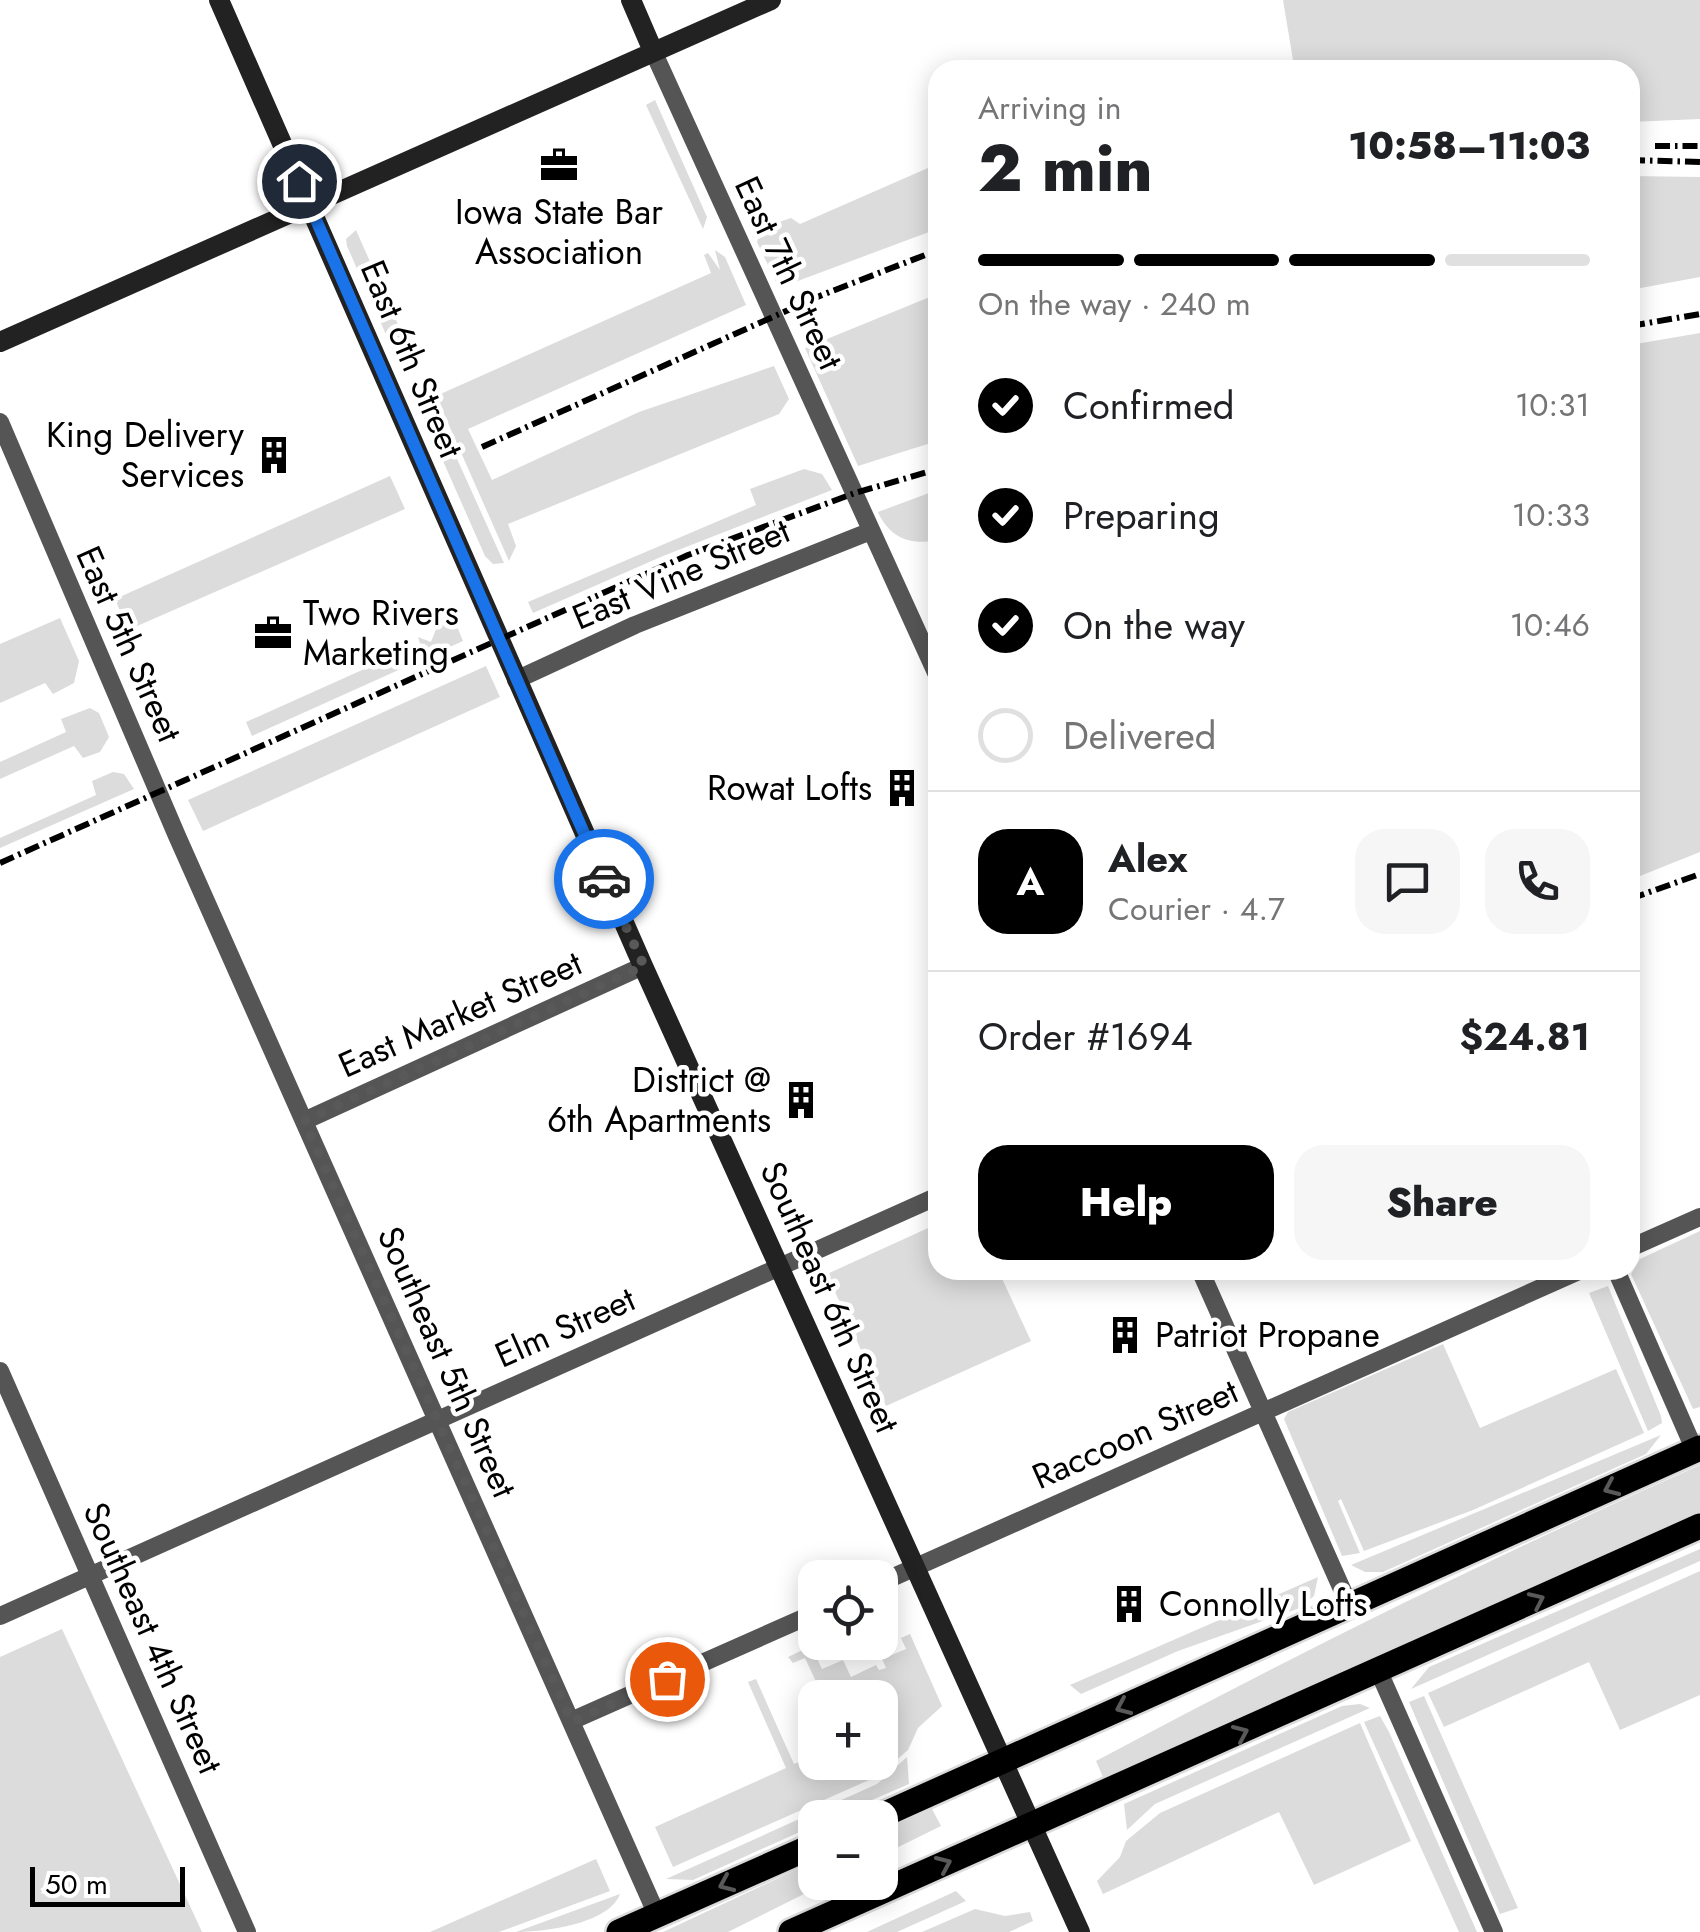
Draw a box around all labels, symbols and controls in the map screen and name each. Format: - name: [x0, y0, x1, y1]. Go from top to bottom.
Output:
- text: Arriving in: [978, 85, 1122, 131]
- text: 10:58–11:03: [1348, 118, 1590, 173]
- text: 2 min: [978, 121, 1153, 215]
- pin: [257, 139, 342, 224]
- office icon: Iowa State Bar Association: [538, 144, 580, 186]
- icon: home: [272, 154, 327, 209]
- street label: East 7th Street: [722, 168, 856, 378]
- place label: Iowa State Bar Association: [455, 187, 663, 277]
- street label: East 6th Street: [348, 253, 476, 466]
- text: On the way · 240 m: [978, 281, 1251, 327]
- icon: check: [978, 378, 1033, 433]
- text: Confirmed: [1063, 378, 1234, 433]
- text: 10:31: [1515, 382, 1590, 428]
- place label: King Delivery Services: [46, 410, 245, 500]
- building icon: King Delivery Services: [253, 434, 295, 476]
- icon: check: [978, 488, 1033, 543]
- text: Preparing: [1063, 488, 1220, 543]
- text: 10:33: [1512, 492, 1590, 538]
- street label: East Vine Street: [565, 505, 798, 642]
- street label: East 5th Street: [64, 538, 195, 750]
- place label: Two Rivers Marketing: [303, 588, 459, 678]
- icon: check: [978, 598, 1033, 653]
- text: On the way: [1063, 598, 1245, 653]
- text: 10:46: [1510, 602, 1590, 648]
- office icon: Two Rivers Marketing: [252, 612, 294, 654]
- text: Delivered: [1063, 708, 1216, 763]
- place label: Rowat Lofts: [707, 763, 872, 813]
- building icon: Rowat Lofts: [881, 767, 923, 809]
- courier: [554, 829, 654, 929]
- button: chat: [1355, 829, 1460, 934]
- button: phone: [1485, 829, 1590, 934]
- text: Alex: [1108, 831, 1188, 886]
- icon: car: [577, 852, 632, 907]
- text: A: [1017, 854, 1044, 909]
- text: Courier · 4.7: [1108, 886, 1285, 932]
- street label: East Market Street: [330, 938, 590, 1090]
- text: Order #1694: [978, 1009, 1193, 1064]
- text: $24.81: [1460, 1009, 1590, 1064]
- place label: District @ 6th Apartments: [547, 1055, 771, 1145]
- building icon: District @ 6th Apartments: [780, 1079, 822, 1121]
- button: Help: [978, 1145, 1274, 1260]
- button: Share: [1294, 1145, 1590, 1260]
- street label: Southeast 6th Street: [748, 1153, 913, 1441]
- street label: Southeast 5th Street: [365, 1219, 529, 1506]
- street label: Elm Street: [487, 1274, 644, 1380]
- place label: Patriot Propane: [1155, 1310, 1380, 1360]
- building icon: Patriot Propane: [1104, 1314, 1146, 1356]
- street label: Raccoon Street: [1024, 1366, 1246, 1502]
- one-way arrow: [1603, 1476, 1621, 1496]
- street label: Southeast 4th Street: [71, 1494, 236, 1782]
- map controls: [798, 1560, 898, 1900]
- button: locate: [798, 1560, 898, 1660]
- place label: Connolly Lofts: [1159, 1579, 1367, 1629]
- building icon: Connolly Lofts: [1108, 1583, 1150, 1625]
- one-way arrow: [1527, 1592, 1545, 1612]
- pin: [625, 1637, 710, 1722]
- icon: bag: [640, 1652, 695, 1707]
- button: +: [798, 1680, 898, 1780]
- one-way arrow: [1115, 1695, 1133, 1715]
- one-way arrow: [1231, 1725, 1249, 1745]
- button: −: [798, 1800, 898, 1900]
- one-way arrow: [934, 1857, 952, 1877]
- scale bar: [30, 1862, 185, 1906]
- text: 50 m: [45, 1864, 108, 1905]
- one-way arrow: [718, 1872, 736, 1892]

